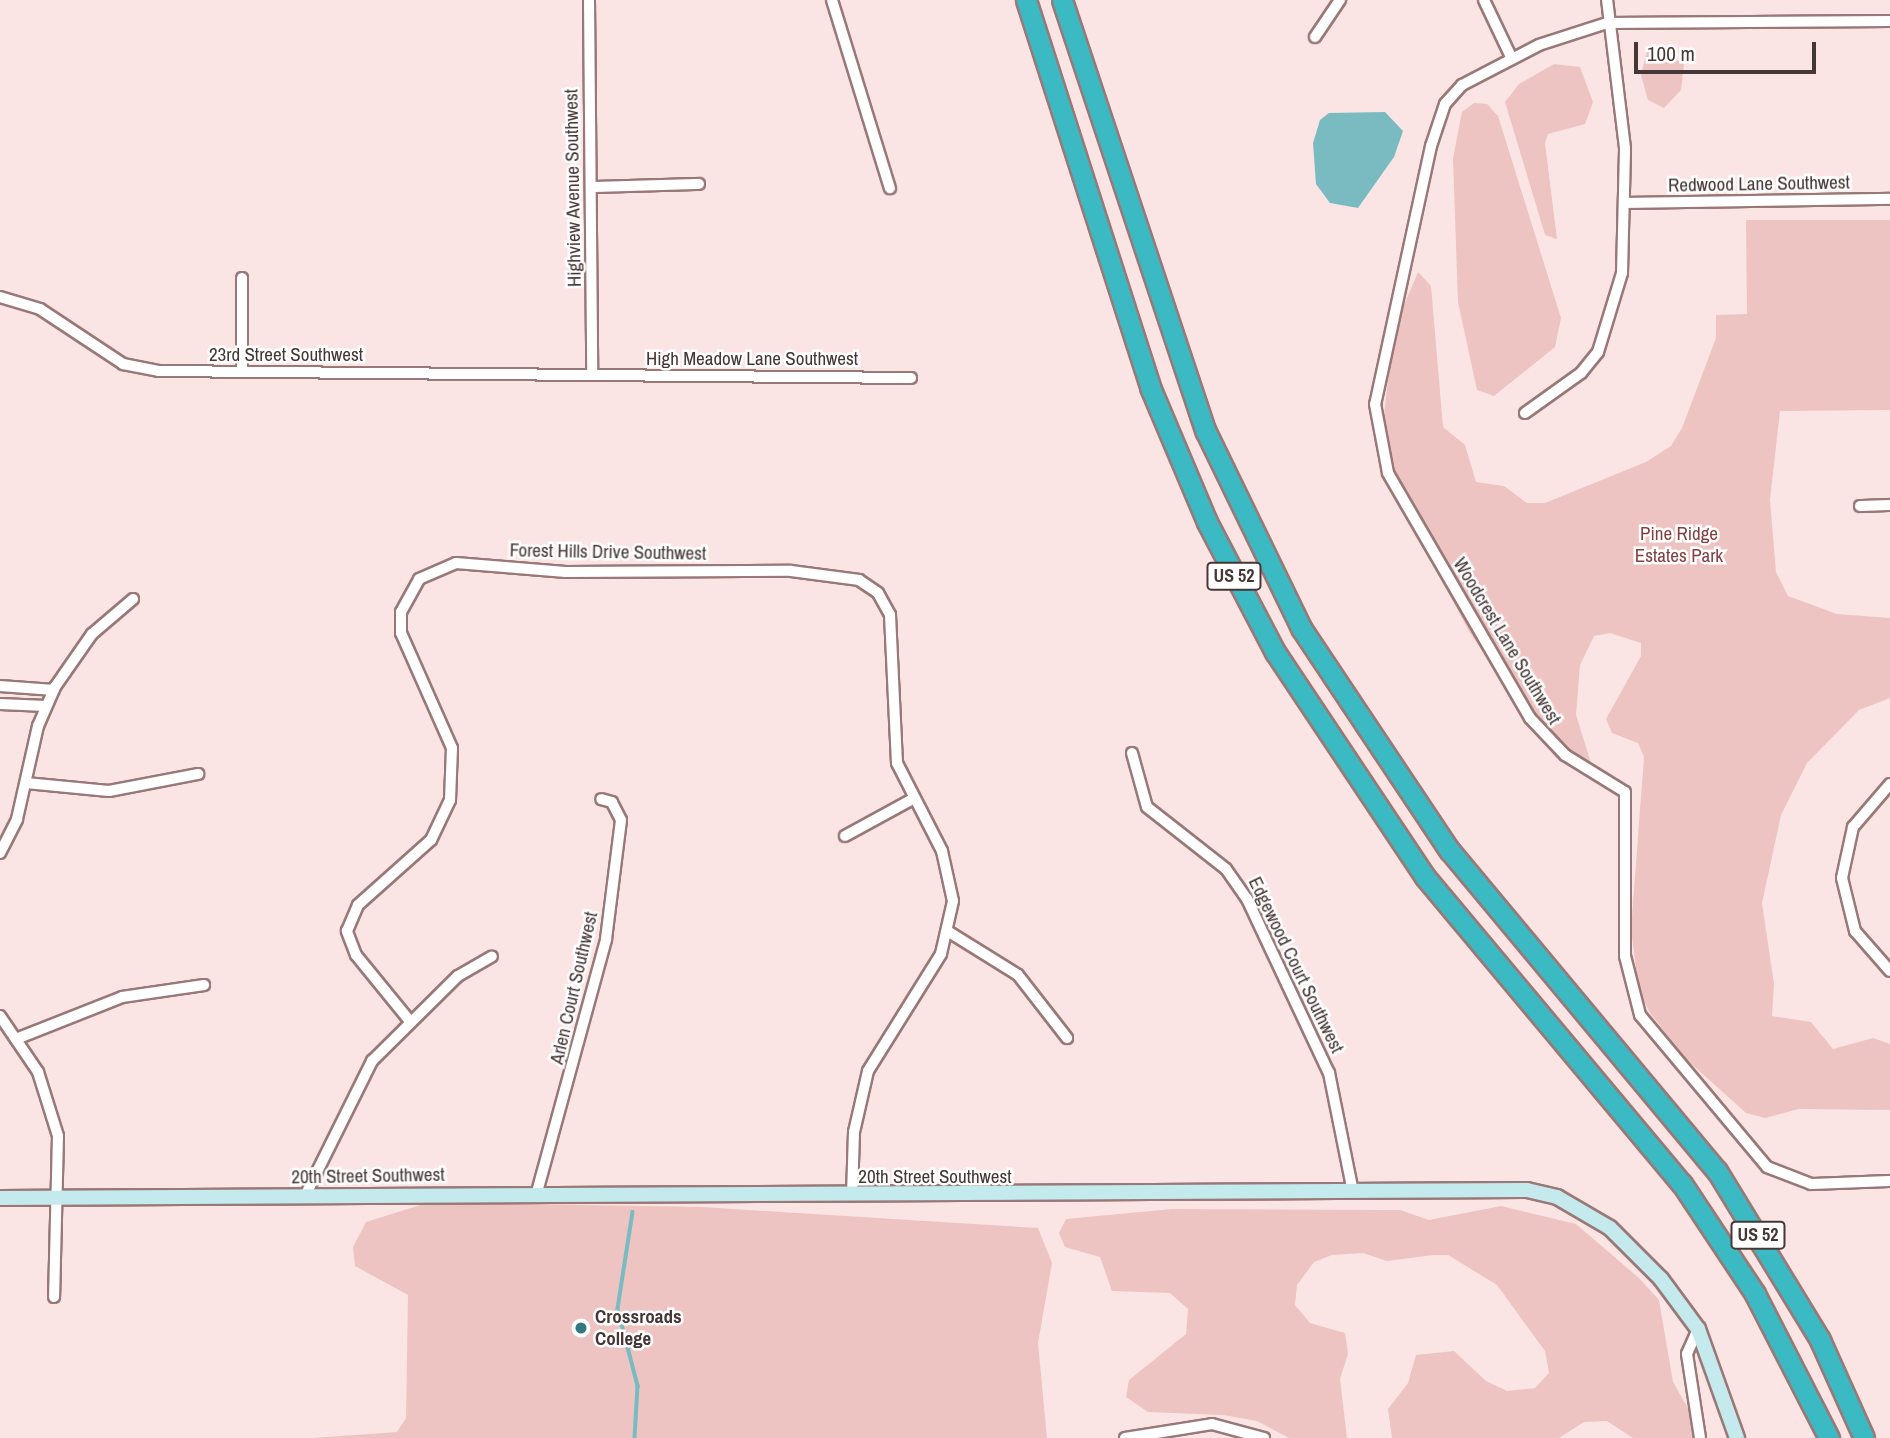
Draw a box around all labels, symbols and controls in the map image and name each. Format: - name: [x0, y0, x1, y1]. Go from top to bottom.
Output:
- scale bar: [1638, 28, 1820, 72]
- text: 100 m: [1647, 39, 1695, 68]
- street label: Highview Avenue Southwest: [560, 88, 586, 288]
- street label: Redwood Lane Southwest: [1668, 171, 1850, 197]
- street label: 23rd Street Southwest: [209, 344, 363, 366]
- street label: High Meadow Lane Southwest: [646, 348, 858, 370]
- park label: Pine Ridge Estates Park: [1635, 523, 1723, 567]
- street label: Forest Hills Drive Southwest: [509, 539, 707, 565]
- street label: Woodcrest Lane Southwest: [1448, 554, 1566, 728]
- road number: US 52: [1206, 562, 1262, 590]
- street label: Edgewood Court Southwest: [1243, 873, 1349, 1057]
- street label: Arlen Court Southwest: [545, 909, 603, 1067]
- street label: 20th Street Southwest: [291, 1163, 445, 1189]
- street label: 20th Street Southwest: [858, 1166, 1012, 1188]
- road number: US 52: [1730, 1220, 1786, 1250]
- place label: Crossroads College: [595, 1306, 682, 1350]
- marker: Crossroads College: [573, 1320, 589, 1336]

